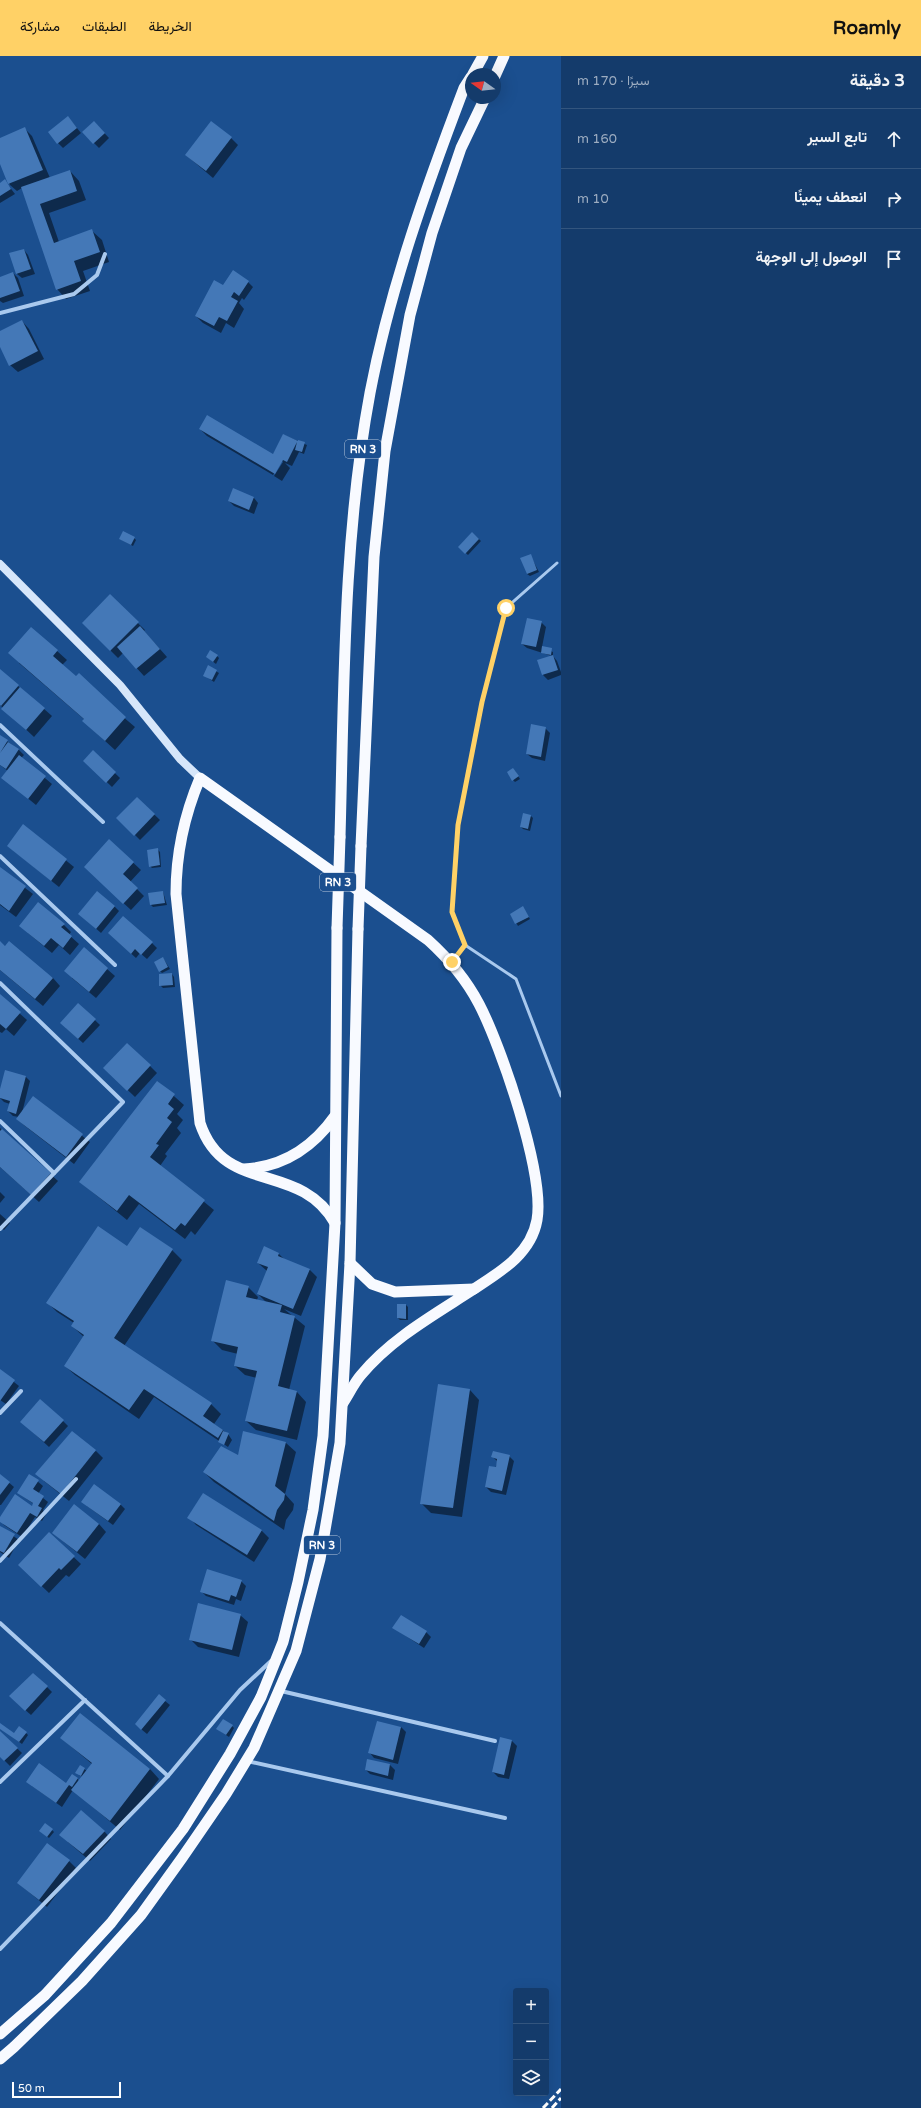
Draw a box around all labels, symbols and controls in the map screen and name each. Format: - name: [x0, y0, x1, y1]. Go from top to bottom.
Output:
- text: Roamly: [833, 17, 901, 39]
- text: مشاركة: [20, 18, 60, 35]
- text: الطبقات: [82, 18, 126, 35]
- text: الخريطة: [148, 18, 192, 35]
- north arrow: [465, 68, 501, 104]
- text: 3 دقيقة: [850, 70, 905, 91]
- text: سيرًا · 170 m: [577, 73, 650, 89]
- text: تابع السير: [807, 128, 867, 146]
- icon: ahead: [883, 128, 905, 150]
- text: 160 m: [577, 131, 617, 147]
- text: انعطف يمينًا: [794, 188, 867, 206]
- icon: right: [883, 188, 905, 210]
- text: 10 m: [577, 191, 609, 207]
- text: الوصول إلى الوجهة: [756, 248, 867, 266]
- icon: arrive: [883, 248, 905, 270]
- road number: RN 3: [345, 440, 381, 458]
- route start: [497, 599, 515, 617]
- road number: RN 3: [320, 873, 356, 891]
- route end: [443, 953, 461, 971]
- road number: RN 3: [304, 1536, 340, 1554]
- map controls: [513, 1988, 549, 2096]
- button: +: [513, 1988, 549, 2024]
- button: −: [513, 2024, 549, 2060]
- button: layers: [513, 2060, 549, 2096]
- scale bar: [12, 2080, 121, 2099]
- text: 50 m: [18, 2082, 45, 2095]

